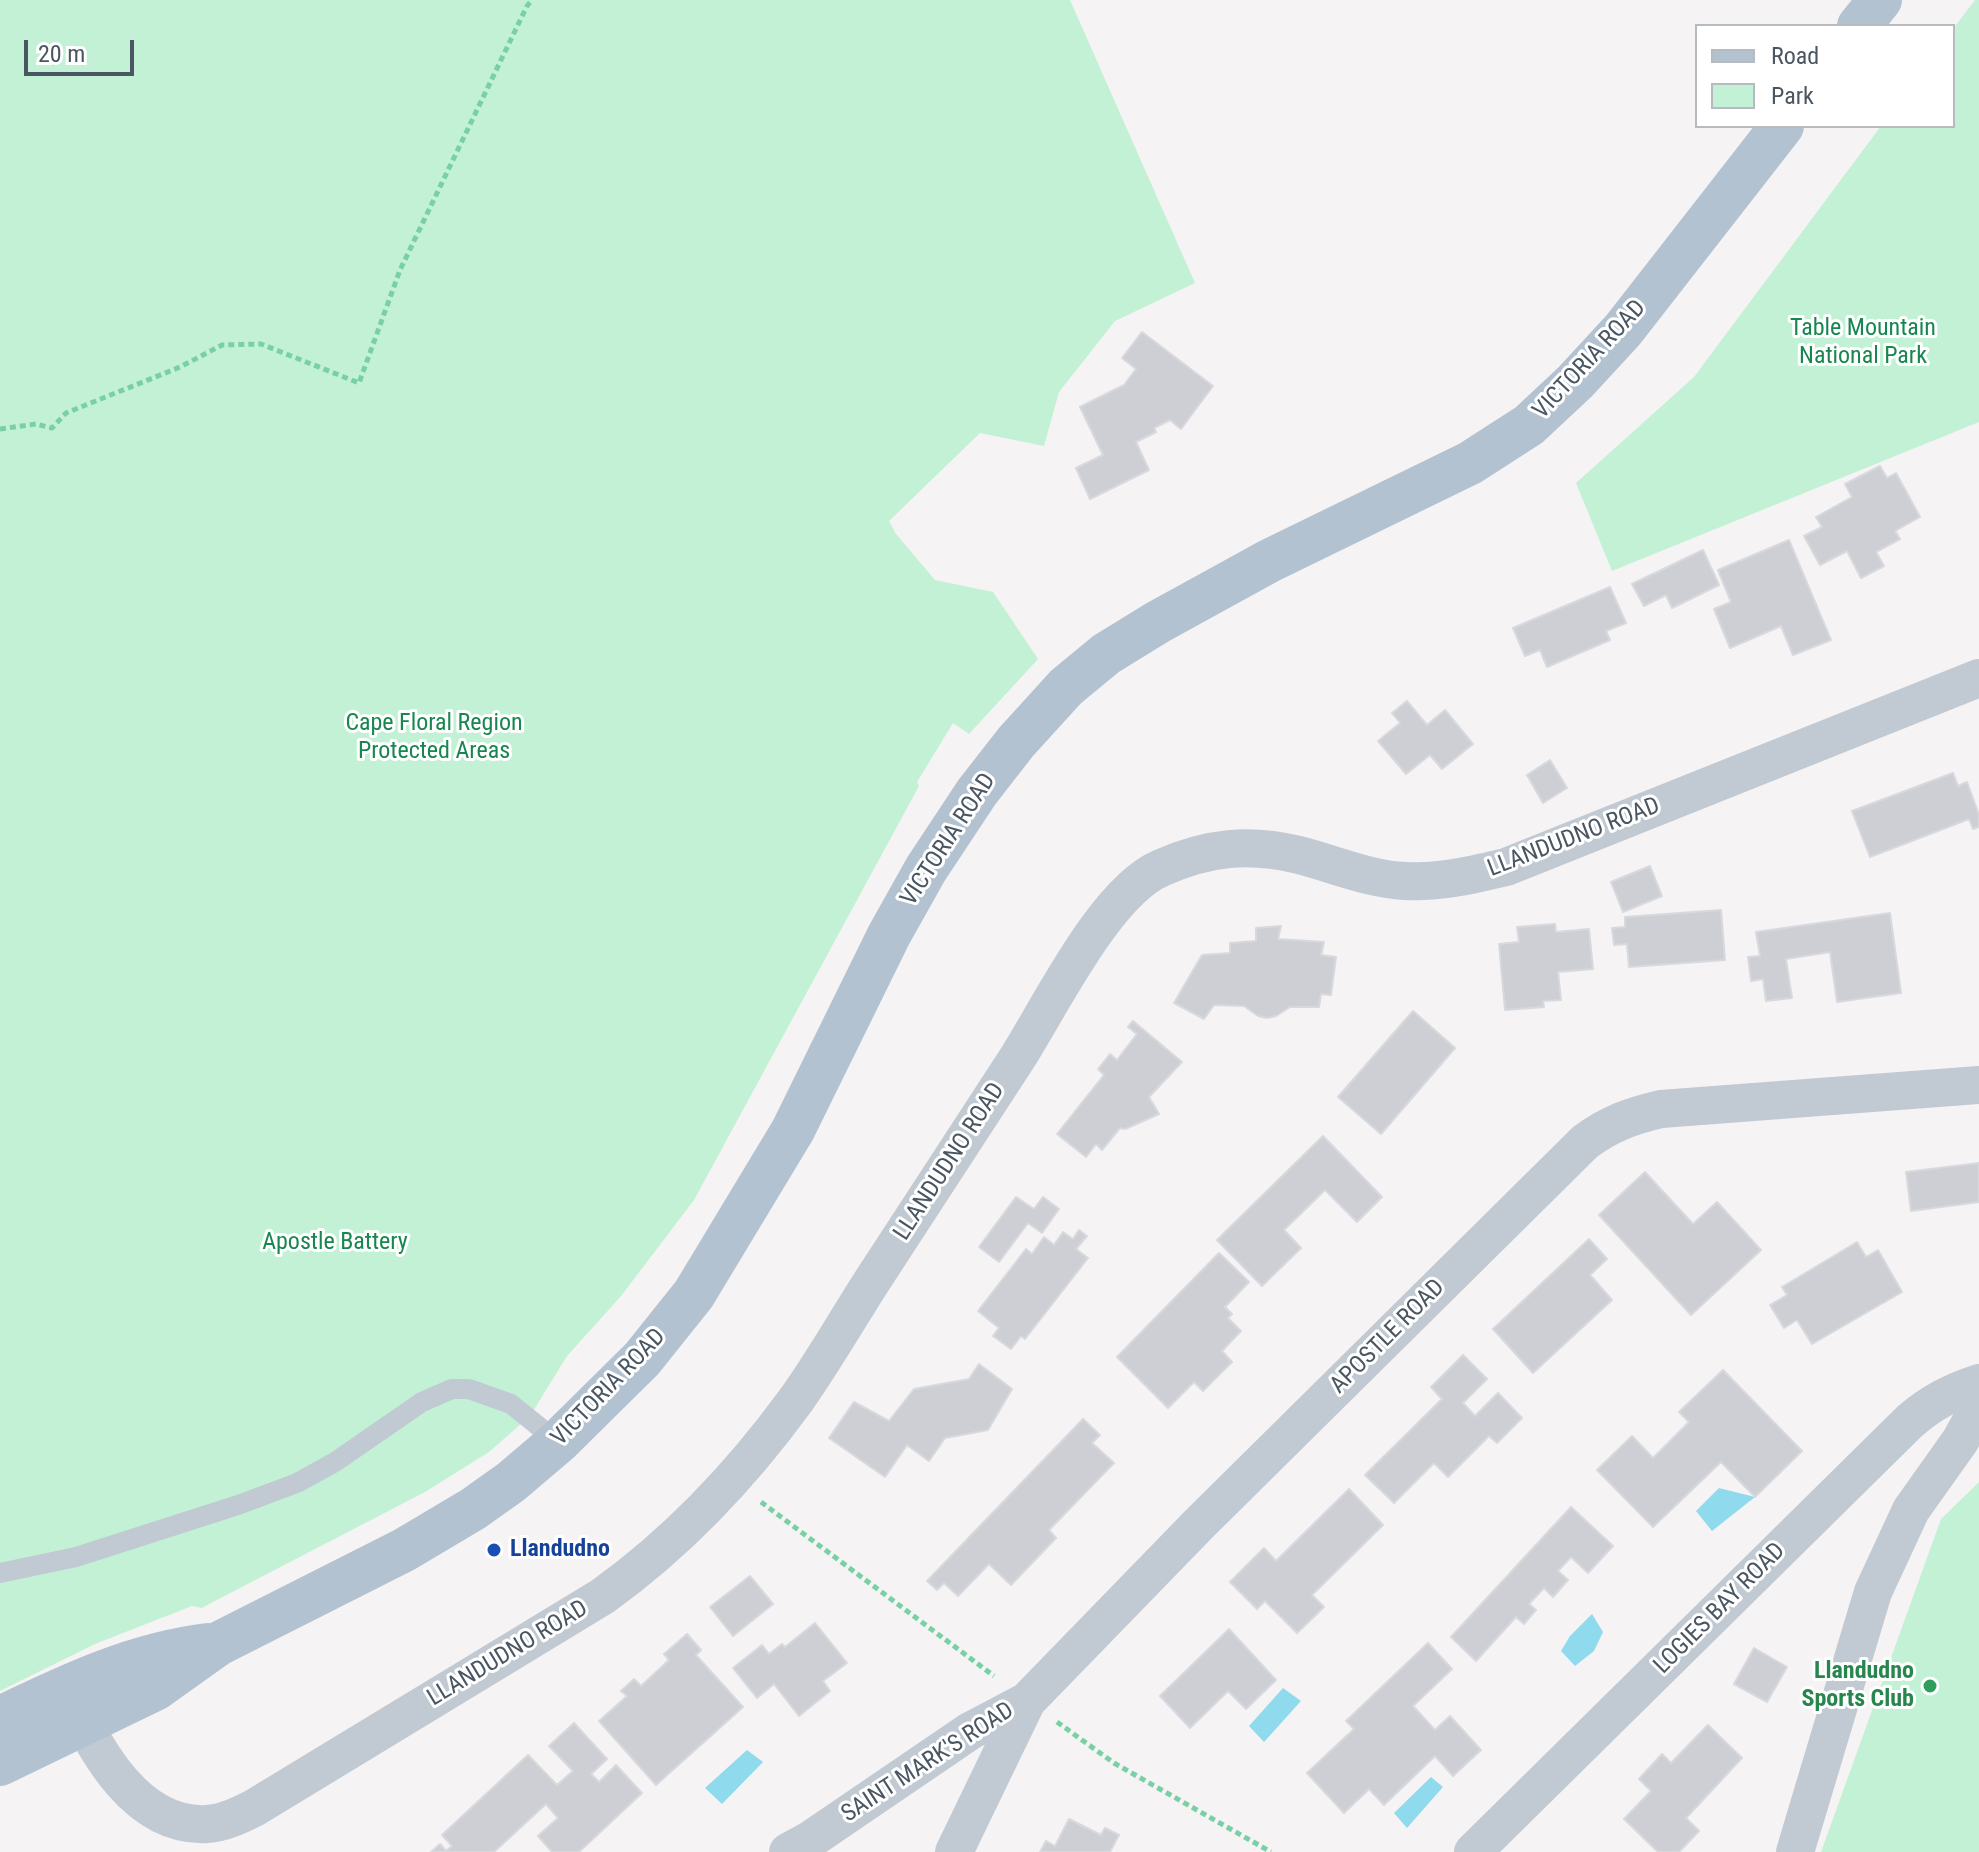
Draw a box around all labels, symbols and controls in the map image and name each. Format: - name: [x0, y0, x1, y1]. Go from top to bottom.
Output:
- scale bar: [28, 24, 138, 74]
- legend: [1695, 24, 1955, 128]
- text: 20 m: [38, 40, 85, 68]
- text: Road: [1771, 42, 1819, 70]
- text: Park: [1771, 82, 1814, 110]
- street label: VICTORIA ROAD: [1528, 295, 1652, 425]
- park label: Table Mountain National Park: [1790, 315, 1936, 371]
- park label: Cape Floral Region Protected Areas: [345, 710, 523, 766]
- street label: VICTORIA ROAD: [896, 768, 1002, 912]
- street label: LLANDUDNO ROAD: [1484, 792, 1664, 884]
- street label: LLANDUDNO ROAD: [888, 1078, 1012, 1246]
- park label: Apostle Battery: [262, 1229, 408, 1257]
- street label: APOSTLE ROAD: [1325, 1274, 1451, 1400]
- street label: VICTORIA ROAD: [546, 1323, 672, 1453]
- place label: Llandudno: [510, 1536, 610, 1564]
- street label: LOGIES BAY ROAD: [1648, 1537, 1792, 1681]
- marker: Llandudno: [485, 1541, 503, 1559]
- street label: LLANDUDNO ROAD: [423, 1595, 593, 1713]
- place label: Llandudno Sports Club: [1802, 1658, 1914, 1714]
- marker: Llandudno Sports Club: [1921, 1677, 1939, 1695]
- street label: SAINT MARK'S ROAD: [837, 1697, 1019, 1829]

